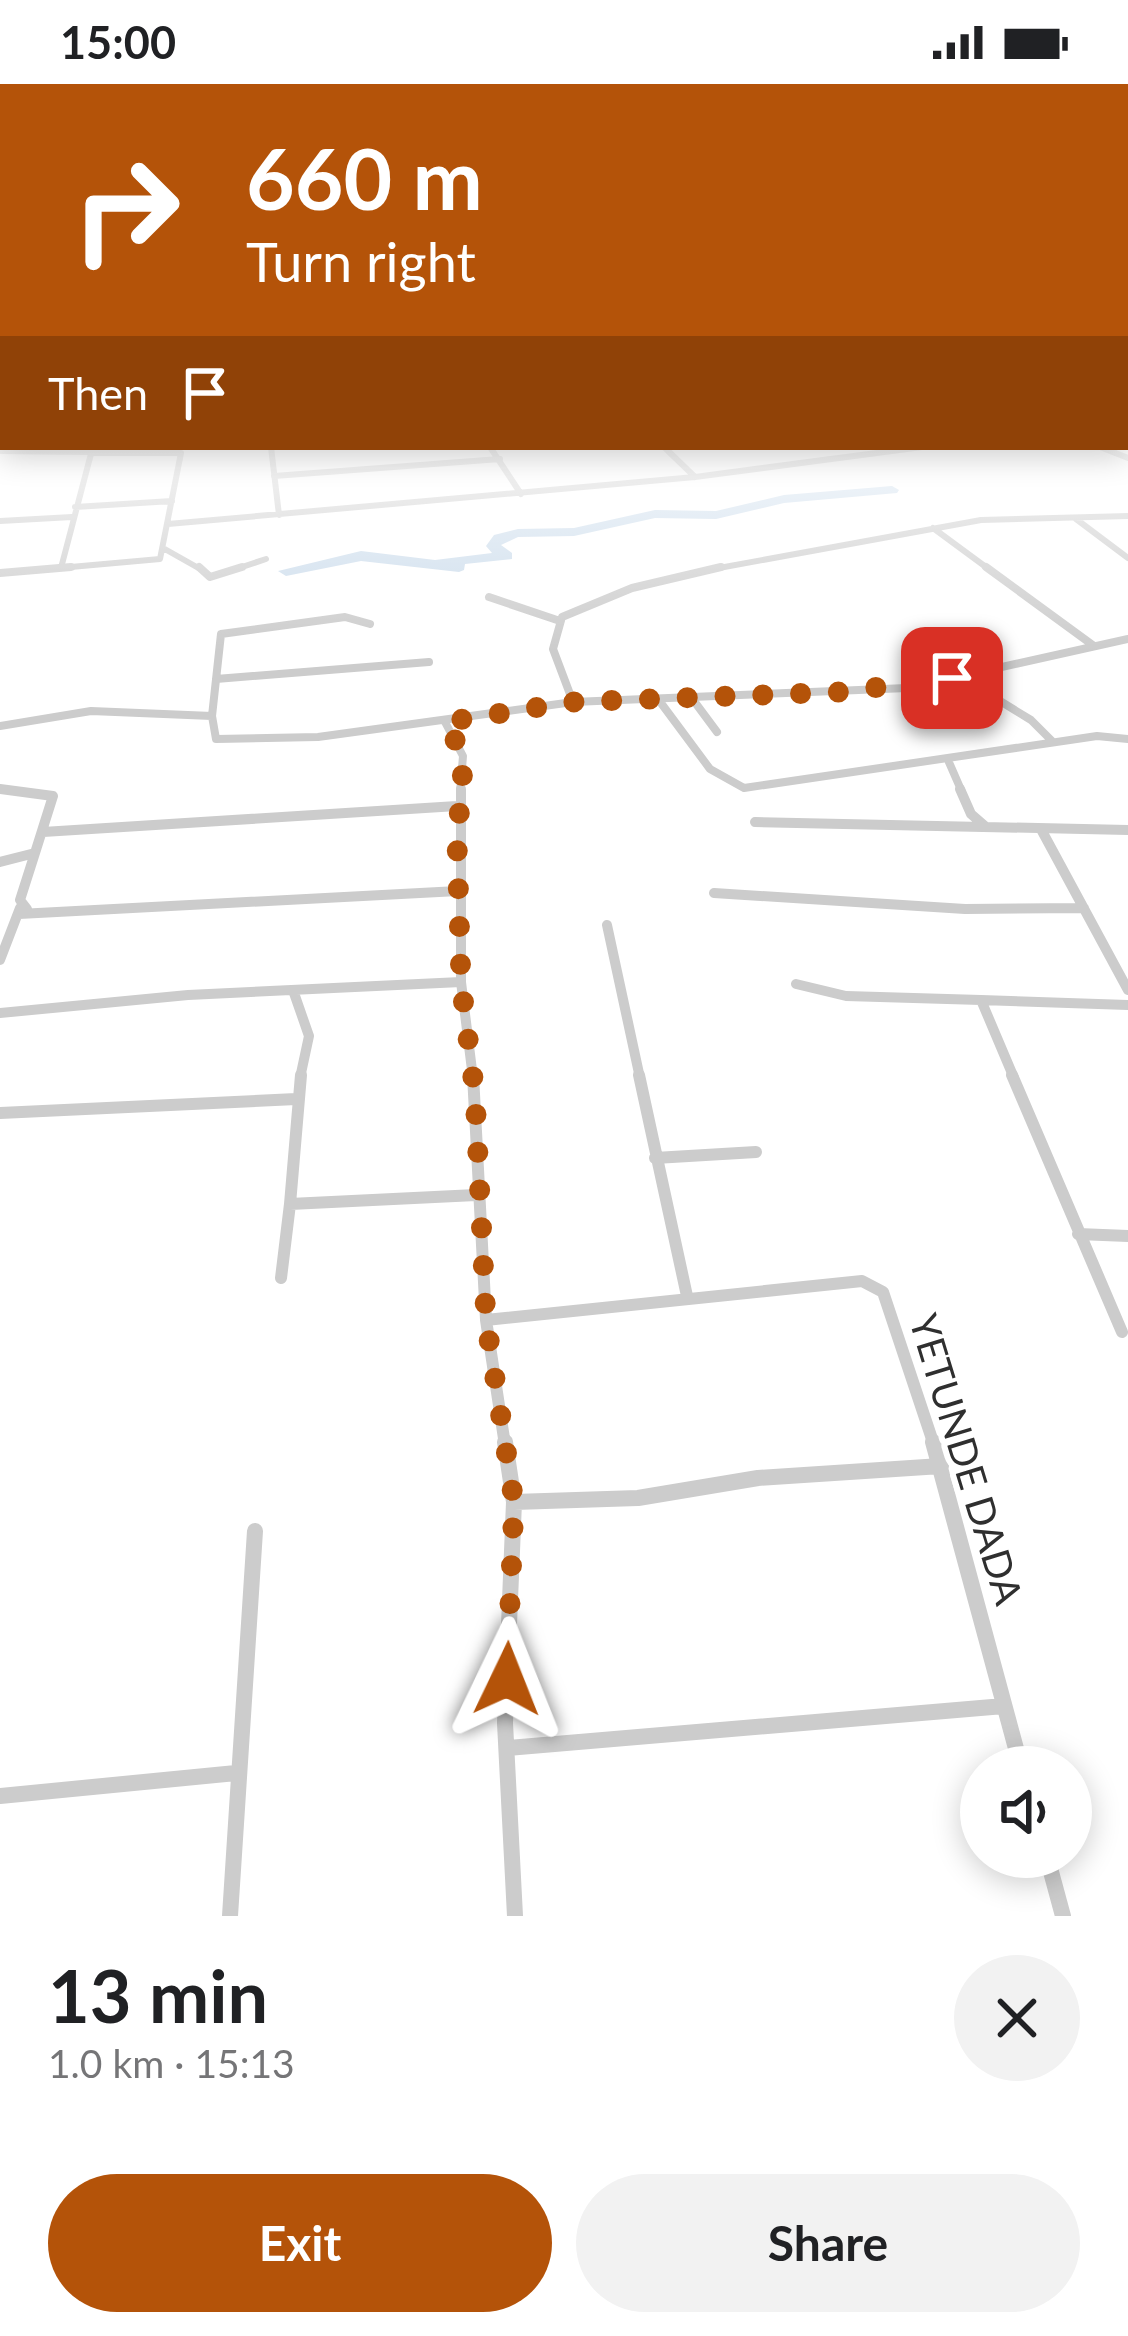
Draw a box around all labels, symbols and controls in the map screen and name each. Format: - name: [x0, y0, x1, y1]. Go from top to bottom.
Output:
- text: 15:00: [60, 15, 176, 69]
- text: 660 m: [246, 127, 483, 228]
- icon: right: [48, 132, 204, 288]
- text: Turn right: [246, 229, 476, 294]
- icon: arrive: [172, 360, 238, 426]
- text: Then: [48, 366, 148, 420]
- pin: [901, 627, 1003, 729]
- icon: arrive: [919, 645, 985, 711]
- street label: YETUNDE DADA: [901, 1308, 1033, 1610]
- position arrow: [444, 1616, 570, 1742]
- map controls: [960, 1746, 1092, 1878]
- button: sound: [960, 1746, 1092, 1878]
- text: 13 min: [48, 1952, 268, 2038]
- button: close: [954, 1955, 1080, 2081]
- text: 1.0 km · 15:13: [48, 2040, 295, 2086]
- button: Exit: [48, 2174, 552, 2312]
- button: Share: [576, 2174, 1080, 2312]

